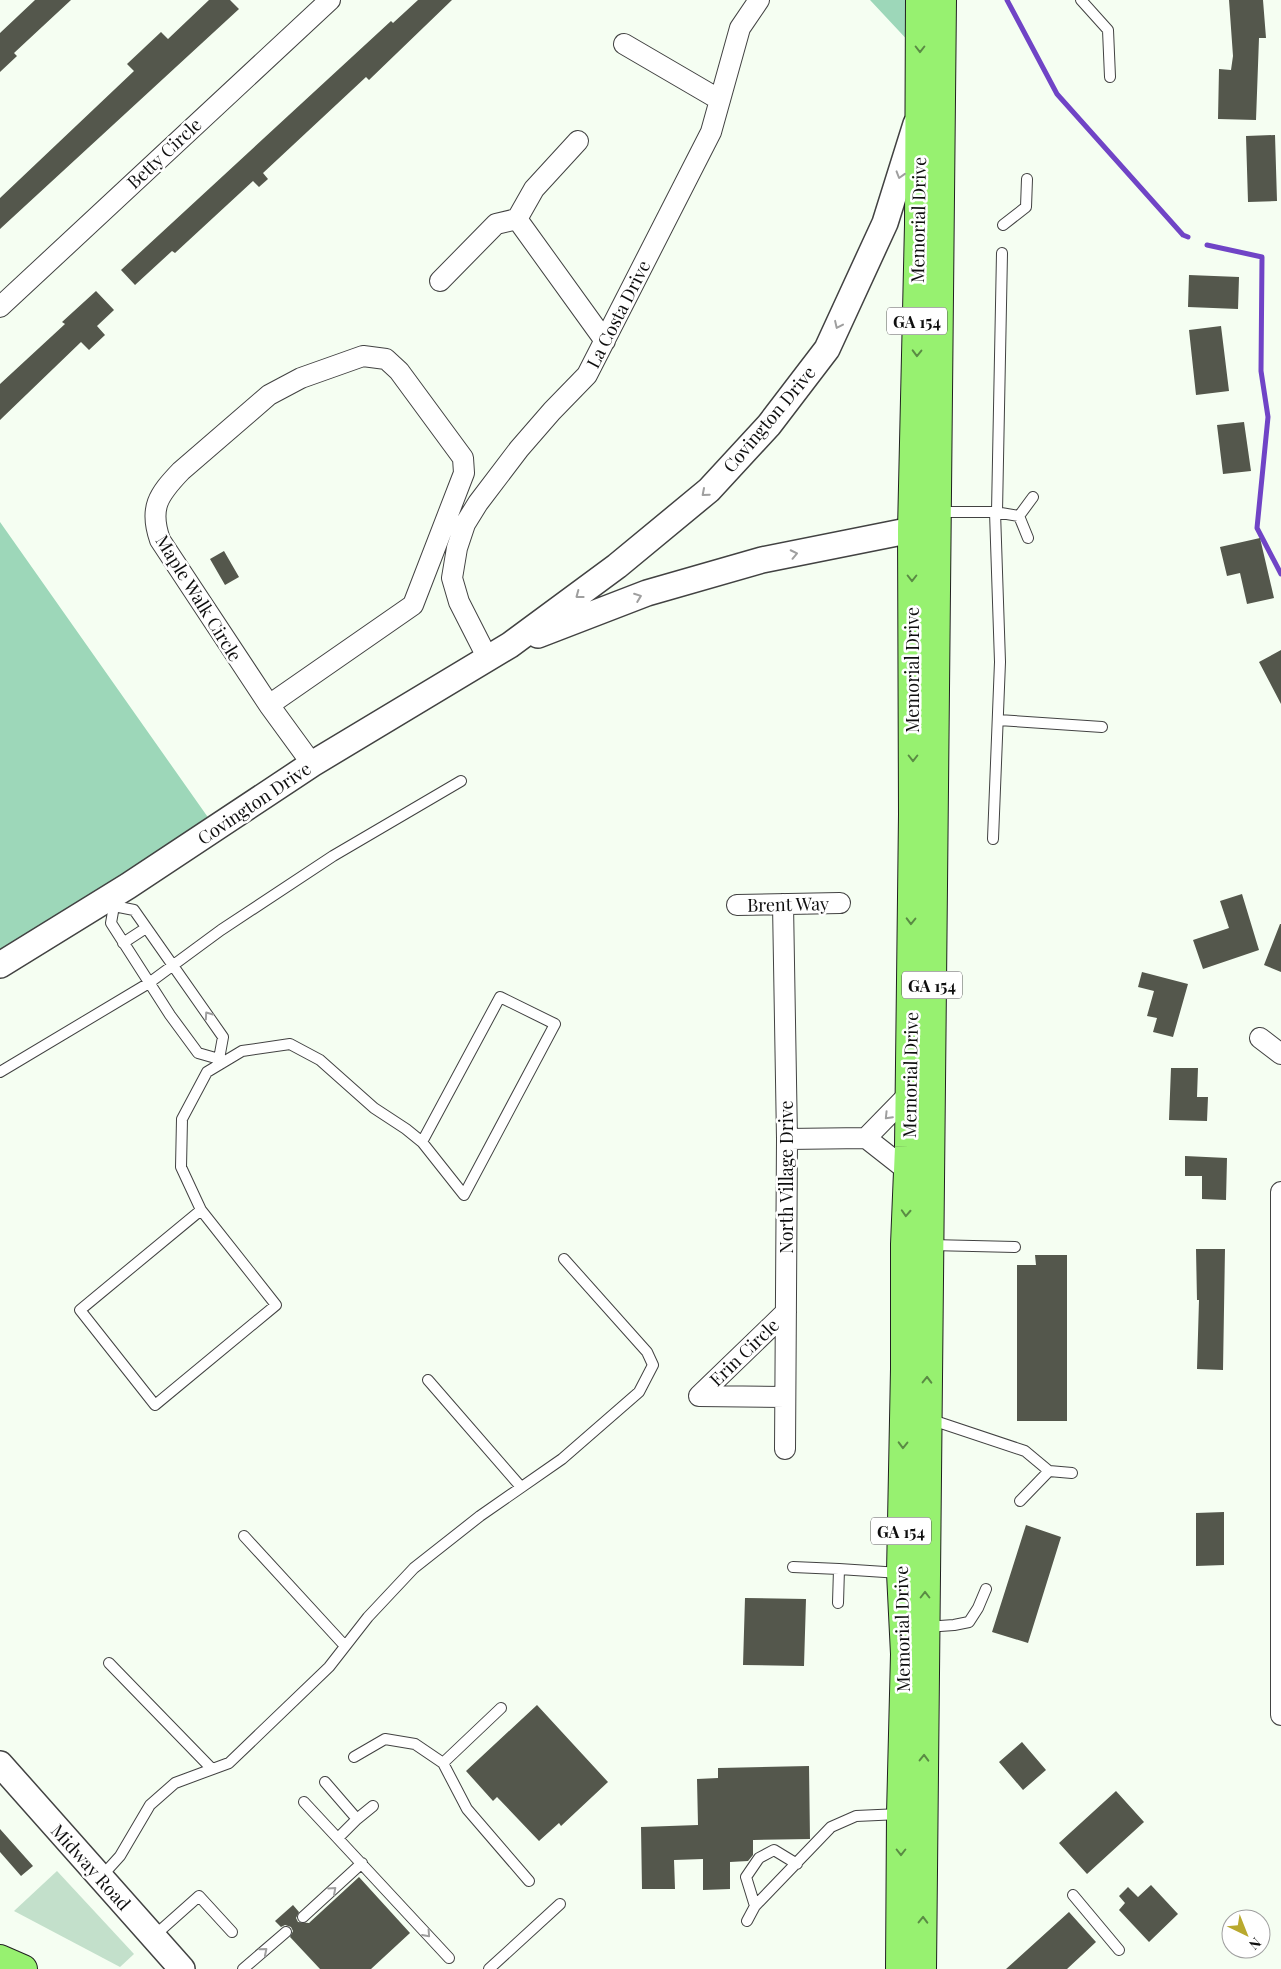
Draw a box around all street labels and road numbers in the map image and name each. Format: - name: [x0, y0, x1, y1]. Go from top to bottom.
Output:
- street label: Betty Circle: [122, 112, 206, 194]
- street label: Memorial Drive: [905, 157, 931, 283]
- street label: La Costa Drive: [581, 256, 655, 372]
- road number: GA 154: [887, 308, 947, 334]
- street label: Covington Drive: [717, 361, 821, 477]
- street label: Maple Walk Circle: [150, 530, 248, 666]
- street label: Memorial Drive: [900, 607, 924, 733]
- street label: Covington Drive: [193, 756, 315, 850]
- street label: Brent Way: [747, 891, 829, 917]
- road number: GA 154: [902, 972, 962, 998]
- street label: Memorial Drive: [897, 1012, 923, 1138]
- street label: North Village Drive: [774, 1100, 798, 1254]
- street label: Erin Circle: [704, 1313, 784, 1391]
- road number: GA 154: [871, 1518, 931, 1544]
- street label: Memorial Drive: [889, 1566, 915, 1692]
- street label: Midway Road: [46, 1819, 136, 1916]

